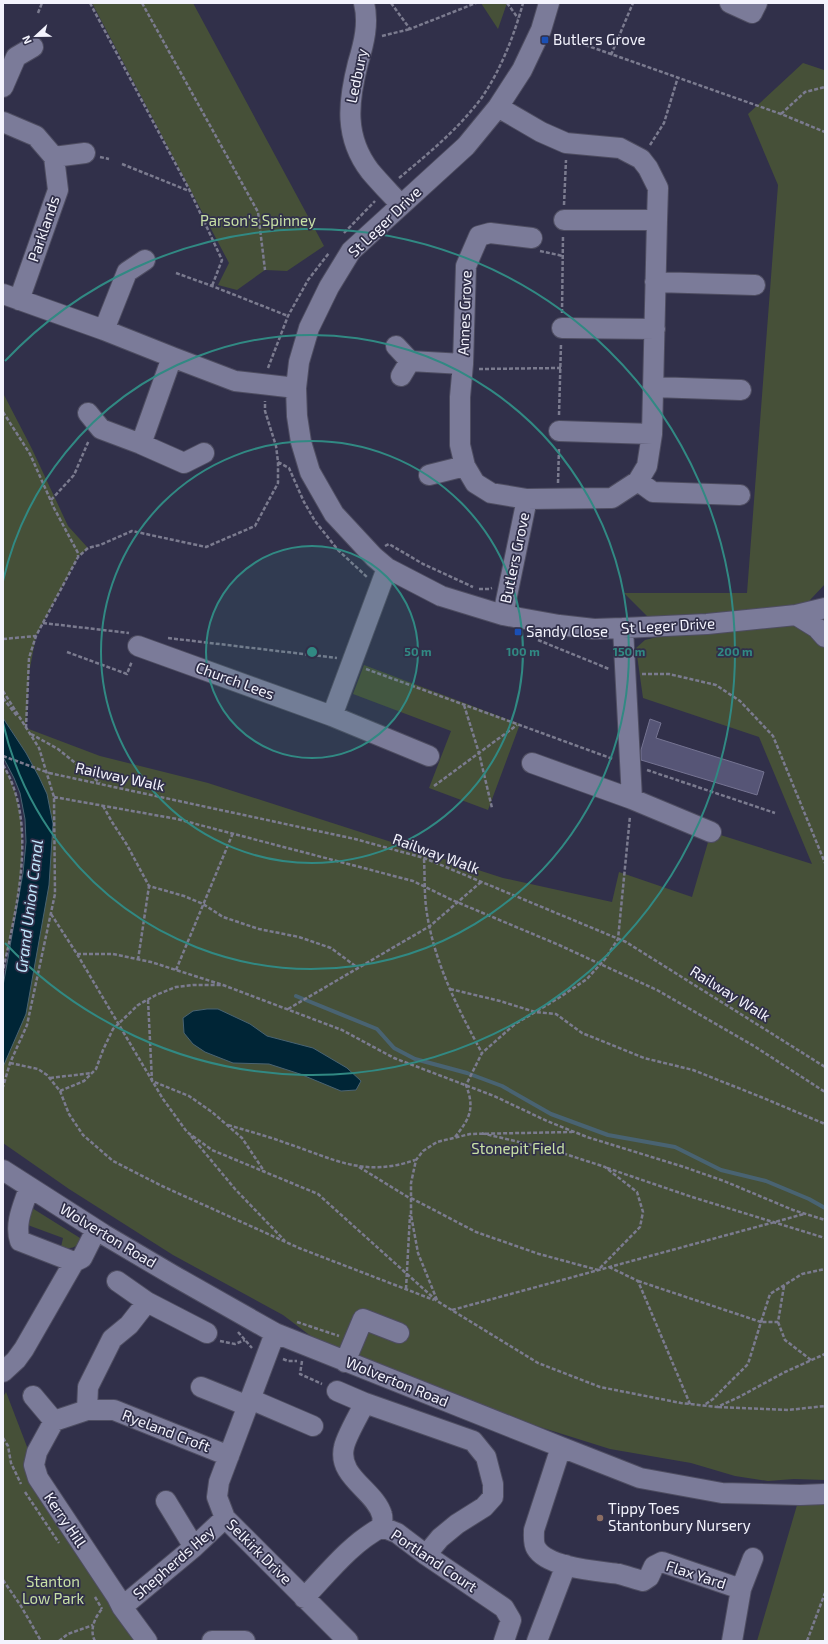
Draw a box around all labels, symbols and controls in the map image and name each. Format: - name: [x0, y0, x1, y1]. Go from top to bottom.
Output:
- north arrow: [16, 16, 56, 56]
- place label: Butlers Grove: [553, 30, 646, 48]
- text: N: [19, 34, 34, 46]
- marker: Butlers Grove: [540, 35, 550, 45]
- street label: Ledbury: [341, 47, 371, 105]
- street label: St Leger Drive: [344, 182, 424, 260]
- street label: Parklands: [23, 193, 63, 264]
- park label: Parson's Spinney: [200, 211, 316, 229]
- street label: Annes Grove: [454, 270, 474, 356]
- street label: Butlers Grove: [496, 511, 532, 605]
- street label: St Leger Drive: [620, 614, 715, 636]
- place label: Sandy Close: [526, 622, 608, 640]
- marker: Sandy Close: [513, 627, 523, 637]
- text: 50 m: [404, 644, 432, 658]
- text: 100 m: [506, 644, 540, 658]
- text: 150 m: [613, 644, 645, 658]
- text: 200 m: [717, 644, 753, 658]
- centre of rings: [305, 645, 319, 659]
- street label: Church Lees: [194, 658, 277, 703]
- street label: Railway Walk: [74, 758, 167, 794]
- street label: Railway Walk: [390, 829, 483, 877]
- water label: Grand Union Canal: [11, 838, 46, 974]
- street label: Railway Walk: [687, 961, 774, 1025]
- park label: Stonepit Field: [471, 1139, 565, 1157]
- street label: Wolverton Road: [57, 1199, 160, 1271]
- street label: Wolverton Road: [343, 1352, 451, 1410]
- street label: Ryeland Croft: [120, 1405, 213, 1455]
- street label: Kerry Hill: [41, 1489, 91, 1551]
- place label: Tippy Toes Stantonbury Nursery: [608, 1499, 751, 1534]
- marker: Tippy Toes Stantonbury Nursery: [595, 1513, 605, 1523]
- street label: Selkirk Drive: [223, 1515, 296, 1588]
- street label: Shepherds Hey: [129, 1522, 218, 1603]
- street label: Portland Court: [388, 1525, 481, 1596]
- street label: Flax Yard: [664, 1556, 729, 1592]
- park label: Stanton Low Park: [22, 1572, 84, 1607]

